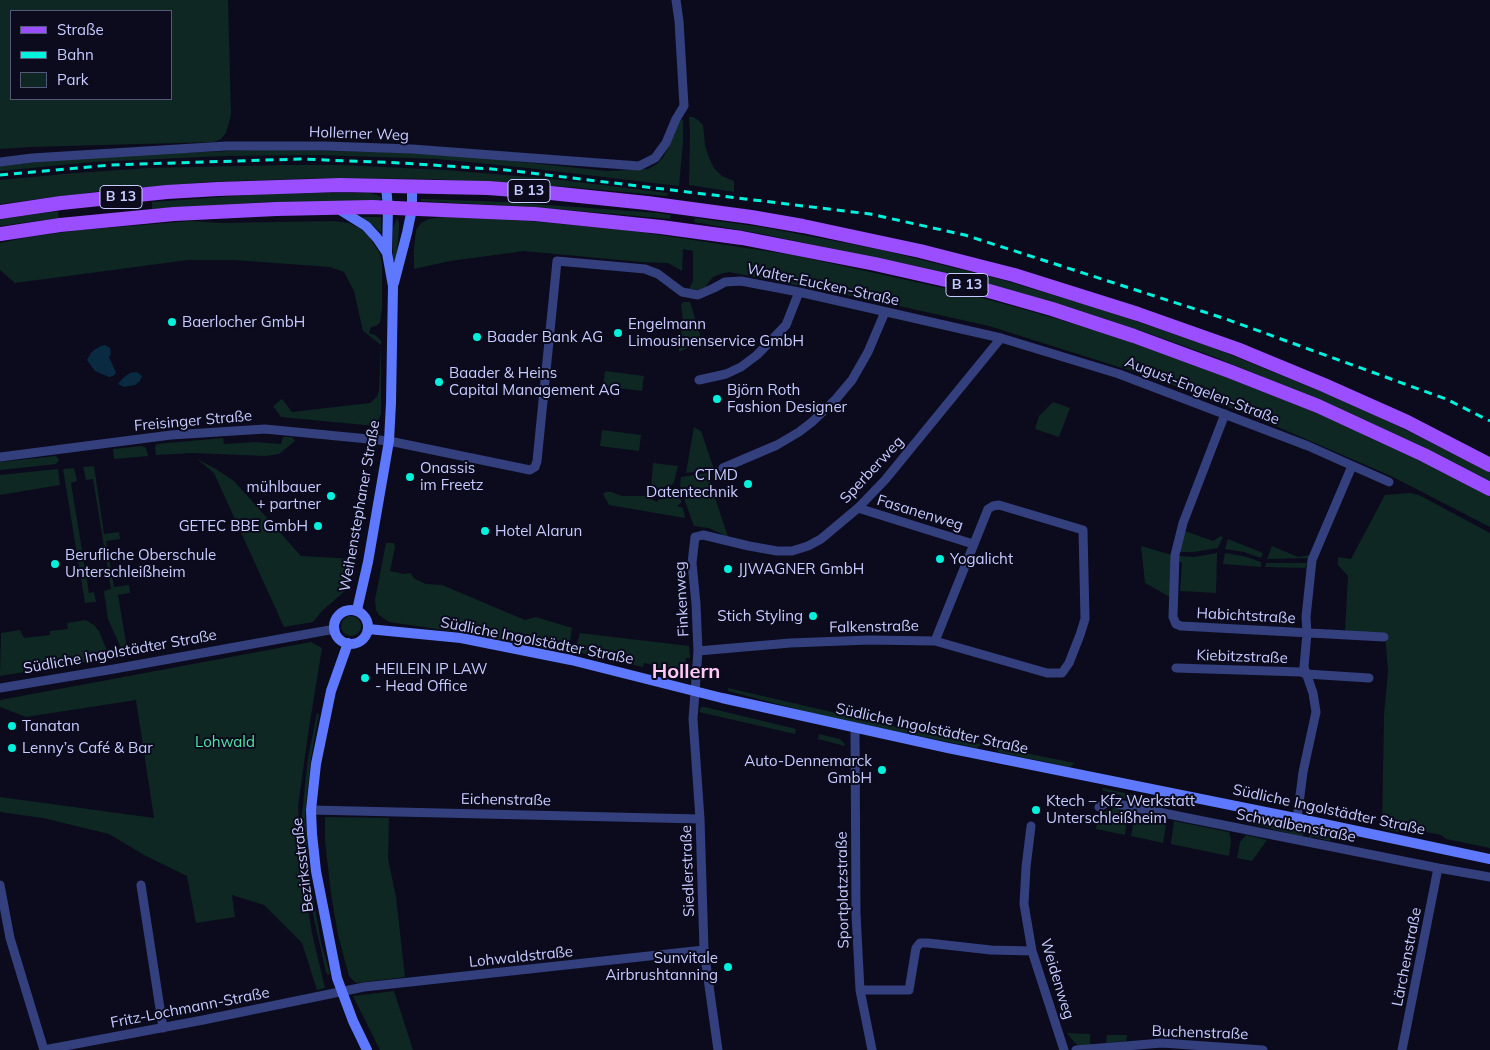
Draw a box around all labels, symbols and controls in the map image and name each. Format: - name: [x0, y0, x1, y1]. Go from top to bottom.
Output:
- legend: [10, 10, 172, 100]
- text: Straße: [57, 20, 104, 39]
- text: Bahn: [57, 45, 94, 64]
- text: Park: [57, 70, 89, 89]
- street label: Hollerner Weg: [309, 123, 409, 145]
- road number: B 13: [508, 180, 550, 202]
- road number: B 13: [100, 186, 142, 208]
- street label: Walter-Eucken-Straße: [745, 260, 901, 310]
- road number: B 13: [946, 274, 988, 296]
- place label: Baerlocher GmbH: [182, 313, 305, 331]
- place label: Engelmann Limousinenservice GmbH: [628, 315, 804, 350]
- marker: Baerlocher GmbH: [166, 316, 178, 328]
- marker: Engelmann Limousinenservice GmbH: [612, 327, 624, 339]
- place label: Baader Bank AG: [487, 328, 603, 346]
- marker: Baader Bank AG: [471, 331, 483, 343]
- street label: August-Engelen-Straße: [1122, 353, 1282, 429]
- place label: Baader & Heins Capital Management AG: [449, 364, 620, 399]
- marker: Baader & Heins Capital Management AG: [433, 376, 445, 388]
- place label: Björn Roth Fashion Designer: [727, 381, 847, 416]
- marker: Björn Roth Fashion Designer: [711, 393, 723, 405]
- street label: Freisinger Straße: [133, 407, 253, 435]
- street label: Weihenstephaner Straße: [336, 419, 384, 593]
- street label: Sperberweg: [836, 433, 908, 507]
- place label: Onassis im Freetz: [420, 459, 484, 494]
- place label: CTMD Datentechnik: [646, 466, 738, 501]
- marker: Onassis im Freetz: [404, 471, 416, 483]
- place label: mühlbauer + partner: [247, 478, 321, 513]
- marker: CTMD Datentechnik: [742, 478, 754, 490]
- marker: mühlbauer + partner: [325, 490, 337, 502]
- street label: Fasanenweg: [875, 491, 965, 535]
- place label: GETEC BBE GmbH: [179, 517, 308, 535]
- marker: GETEC BBE GmbH: [312, 520, 324, 532]
- place label: Hotel Alarun: [495, 522, 582, 540]
- marker: Hotel Alarun: [479, 525, 491, 537]
- place label: Berufliche Oberschule Unterschleißheim: [65, 546, 216, 581]
- place label: Yogalicht: [950, 550, 1013, 568]
- marker: Yogalicht: [934, 553, 946, 565]
- marker: Berufliche Oberschule Unterschleißheim: [49, 558, 61, 570]
- place label: JJWAGNER GmbH: [738, 560, 864, 578]
- street label: Finkenweg: [671, 561, 693, 637]
- marker: JJWAGNER GmbH: [722, 563, 734, 575]
- street label: Habichtstraße: [1196, 604, 1296, 628]
- place label: Stich Styling: [717, 607, 803, 625]
- marker: Stich Styling: [807, 610, 819, 622]
- street label: Südliche Ingolstädter Straße: [439, 613, 635, 669]
- street label: Falkenstraße: [829, 617, 919, 637]
- street label: Südliche Ingolstädter Straße: [22, 626, 218, 678]
- street label: Kiebitzstraße: [1196, 646, 1288, 668]
- place label: HEILEIN IP LAW - Head Office: [375, 660, 488, 695]
- district label: Hollern: [652, 660, 720, 684]
- marker: HEILEIN IP LAW - Head Office: [359, 672, 371, 684]
- street label: Südliche Ingolstädter Straße: [834, 700, 1030, 758]
- place label: Tanatan: [22, 717, 80, 735]
- marker: Tanatan: [6, 720, 18, 732]
- park label: Lohwald: [195, 733, 255, 751]
- place label: Lenny’s Café & Bar: [22, 739, 153, 757]
- marker: Lenny’s Café & Bar: [6, 742, 18, 754]
- place label: Auto-Dennemarck GmbH: [744, 752, 872, 787]
- marker: Auto-Dennemarck GmbH: [876, 764, 888, 776]
- street label: Südliche Ingolstädter Straße: [1231, 781, 1427, 839]
- street label: Eichenstraße: [461, 790, 551, 810]
- place label: Ktech – Kfz Werkstatt Unterschleißheim: [1046, 792, 1195, 827]
- marker: Ktech – Kfz Werkstatt Unterschleißheim: [1030, 804, 1042, 816]
- street label: Schwalbenstraße: [1235, 806, 1357, 846]
- street label: Bezirksstraße: [288, 817, 318, 913]
- street label: Siedlerstraße: [677, 825, 699, 917]
- street label: Sportplatzstraße: [833, 831, 853, 949]
- street label: Lärchenstraße: [1389, 906, 1425, 1008]
- street label: Weidenweg: [1036, 936, 1078, 1022]
- street label: Lohwaldstraße: [468, 943, 574, 971]
- place label: Sunvitale Airbrushtanning: [605, 949, 718, 984]
- marker: Sunvitale Airbrushtanning: [722, 961, 734, 973]
- street label: Fritz-Lochmann-Straße: [109, 984, 271, 1032]
- street label: Buchenstraße: [1151, 1022, 1249, 1044]

